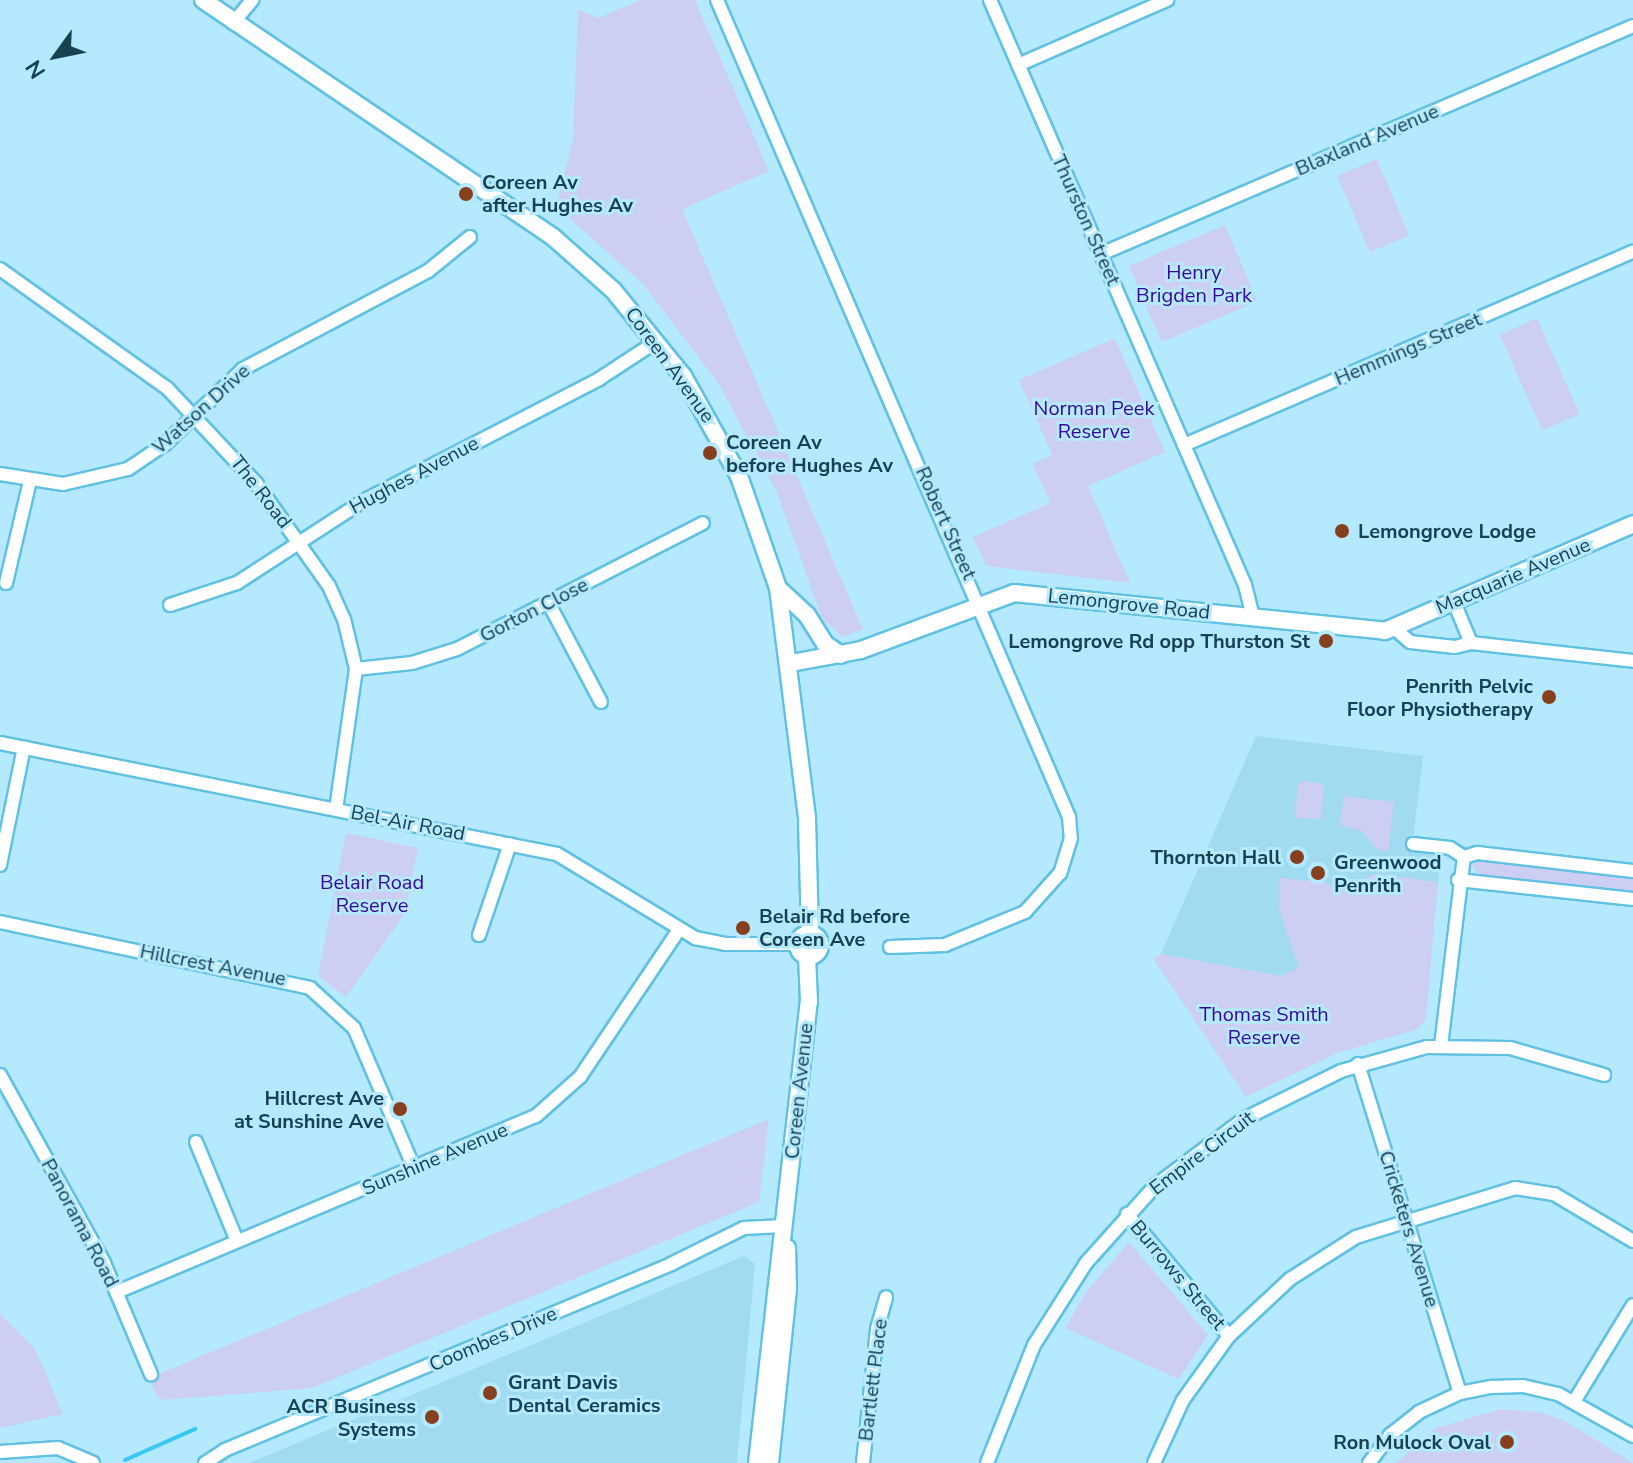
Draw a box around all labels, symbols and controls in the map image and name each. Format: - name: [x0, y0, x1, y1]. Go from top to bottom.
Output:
- north arrow: [16, 16, 96, 96]
- text: N: [19, 54, 53, 84]
- street label: Blaxland Avenue: [1292, 99, 1442, 181]
- street label: Thurston Street: [1047, 151, 1125, 289]
- place label: Coreen Av after Hughes Av: [482, 170, 633, 217]
- marker: Coreen Av after Hughes Av: [457, 185, 475, 203]
- park label: Henry Brigden Park: [1136, 260, 1252, 307]
- street label: Coreen Avenue: [620, 303, 720, 427]
- street label: Hemmings Street: [1331, 307, 1485, 391]
- street label: Watson Drive: [147, 359, 255, 459]
- park label: Norman Peek Reserve: [1034, 397, 1154, 444]
- place label: Coreen Av before Hughes Av: [726, 430, 893, 477]
- street label: Hughes Avenue: [345, 431, 483, 519]
- marker: Coreen Av before Hughes Av: [701, 444, 719, 462]
- street label: The Road: [225, 451, 297, 533]
- street label: Robert Street: [910, 463, 982, 583]
- place label: Lemongrove Lodge: [1358, 519, 1536, 543]
- marker: Lemongrove Lodge: [1333, 522, 1351, 540]
- street label: Macquarie Avenue: [1432, 533, 1594, 619]
- street label: Gorton Close: [476, 572, 592, 648]
- street label: Lemongrove Road: [1047, 584, 1211, 624]
- place label: Lemongrove Rd opp Thurston St: [1008, 629, 1310, 653]
- marker: Lemongrove Rd opp Thurston St: [1317, 632, 1335, 650]
- place label: Penrith Pelvic Floor Physiotherapy: [1347, 674, 1533, 721]
- marker: Penrith Pelvic Floor Physiotherapy: [1540, 688, 1558, 706]
- street label: Bel-Air Road: [349, 800, 467, 846]
- place label: Thornton Hall: [1150, 845, 1281, 869]
- marker: Thornton Hall: [1288, 848, 1306, 866]
- place label: Greenwood Penrith: [1334, 850, 1442, 897]
- marker: Greenwood Penrith: [1309, 864, 1327, 882]
- park label: Belair Road Reserve: [320, 870, 424, 917]
- place label: Belair Rd before Coreen Ave: [759, 904, 910, 951]
- marker: Belair Rd before Coreen Ave: [734, 919, 752, 937]
- street label: Hillcrest Avenue: [138, 939, 288, 991]
- park label: Thomas Smith Reserve: [1199, 1003, 1329, 1050]
- street label: Coreen Avenue: [780, 1022, 818, 1160]
- place label: Hillcrest Ave at Sunshine Ave: [234, 1086, 384, 1133]
- marker: Hillcrest Ave at Sunshine Ave: [391, 1100, 409, 1118]
- street label: Empire Circuit: [1145, 1106, 1259, 1200]
- street label: Sunshine Avenue: [359, 1118, 511, 1200]
- street label: Cricketers Avenue: [1374, 1148, 1444, 1310]
- street label: Panorama Road: [36, 1155, 124, 1291]
- street label: Burrows Street: [1125, 1215, 1231, 1335]
- street label: Coombes Drive: [425, 1301, 561, 1377]
- street label: Bartlett Place: [854, 1317, 892, 1443]
- place label: Grant Davis Dental Ceramics: [508, 1370, 660, 1417]
- marker: Grant Davis Dental Ceramics: [479, 1382, 501, 1404]
- place label: ACR Business Systems: [286, 1394, 416, 1441]
- marker: ACR Business Systems: [423, 1408, 441, 1426]
- place label: Ron Mulock Oval: [1333, 1430, 1491, 1454]
- marker: Ron Mulock Oval: [1498, 1433, 1516, 1451]

